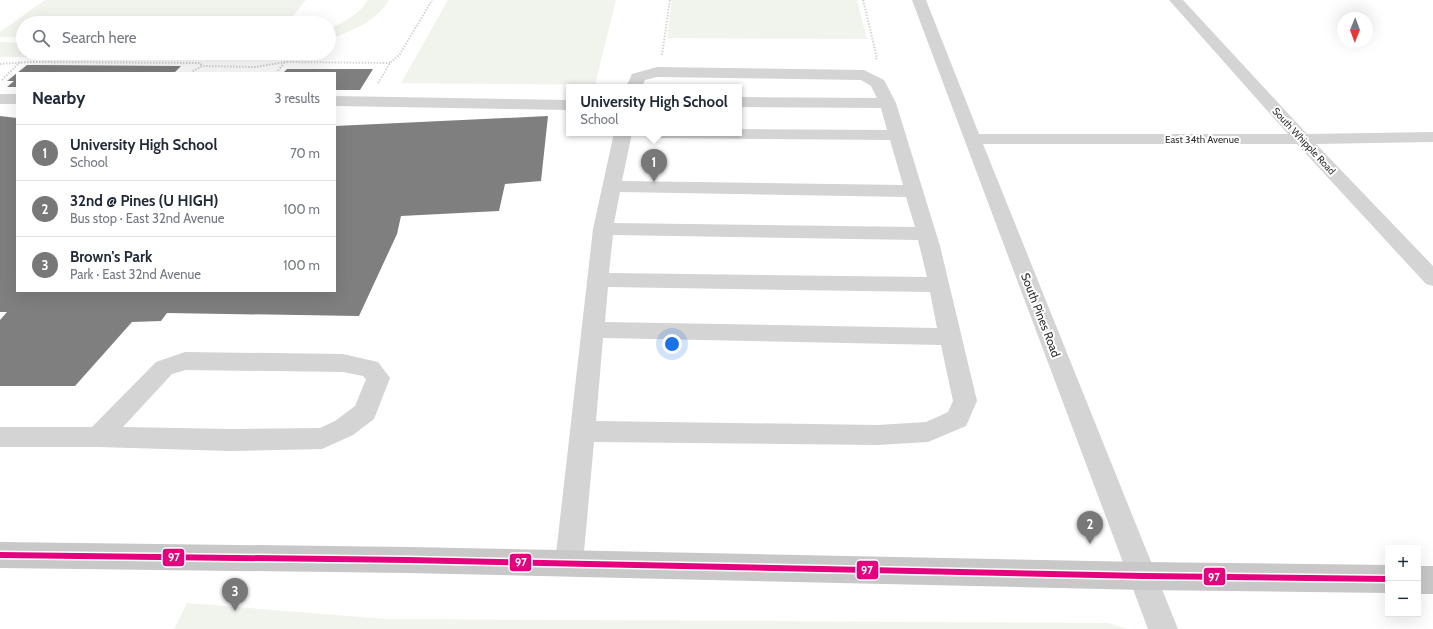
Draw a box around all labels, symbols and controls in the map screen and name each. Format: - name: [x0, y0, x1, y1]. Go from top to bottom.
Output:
- north arrow: [1337, 12, 1373, 48]
- search box: [16, 16, 336, 60]
- icon: search: [30, 27, 52, 49]
- text: Search here: [62, 29, 137, 47]
- popup: [566, 84, 742, 136]
- text: Nearby: [32, 88, 85, 108]
- text: 3 results: [274, 90, 320, 106]
- text: University High School: [580, 93, 728, 111]
- street label: South Whipple Road: [1270, 105, 1338, 177]
- text: School: [580, 111, 618, 127]
- street label: East 34th Avenue: [1165, 133, 1239, 146]
- text: University High School: [70, 136, 217, 154]
- text: 1: [43, 145, 47, 161]
- text: 70 m: [290, 145, 320, 161]
- pin: 1: [641, 149, 667, 182]
- text: School: [70, 154, 108, 170]
- text: 32nd @ Pines (U HIGH): [70, 192, 218, 210]
- text: 2: [42, 201, 48, 217]
- text: 100 m: [283, 201, 320, 217]
- text: Bus stop · East 32nd Avenue: [70, 210, 224, 226]
- text: Brown's Park: [70, 248, 152, 266]
- text: 3: [41, 257, 49, 273]
- text: 100 m: [283, 257, 320, 273]
- text: Park · East 32nd Avenue: [70, 266, 201, 282]
- street label: South Pines Road: [1018, 271, 1064, 359]
- your location: [662, 334, 682, 354]
- pin: 2: [1077, 511, 1103, 544]
- map controls: [1385, 545, 1421, 617]
- button: +: [1385, 545, 1421, 581]
- line badge: 97: [162, 548, 185, 567]
- text: 97: [168, 550, 180, 564]
- line badge: 97: [509, 553, 532, 572]
- text: 97: [515, 555, 527, 569]
- line badge: 97: [856, 560, 879, 580]
- text: 97: [861, 563, 873, 577]
- line badge: 97: [1203, 567, 1226, 586]
- text: 97: [1208, 570, 1220, 584]
- pin: 3: [222, 578, 248, 611]
- button: −: [1385, 581, 1421, 617]

